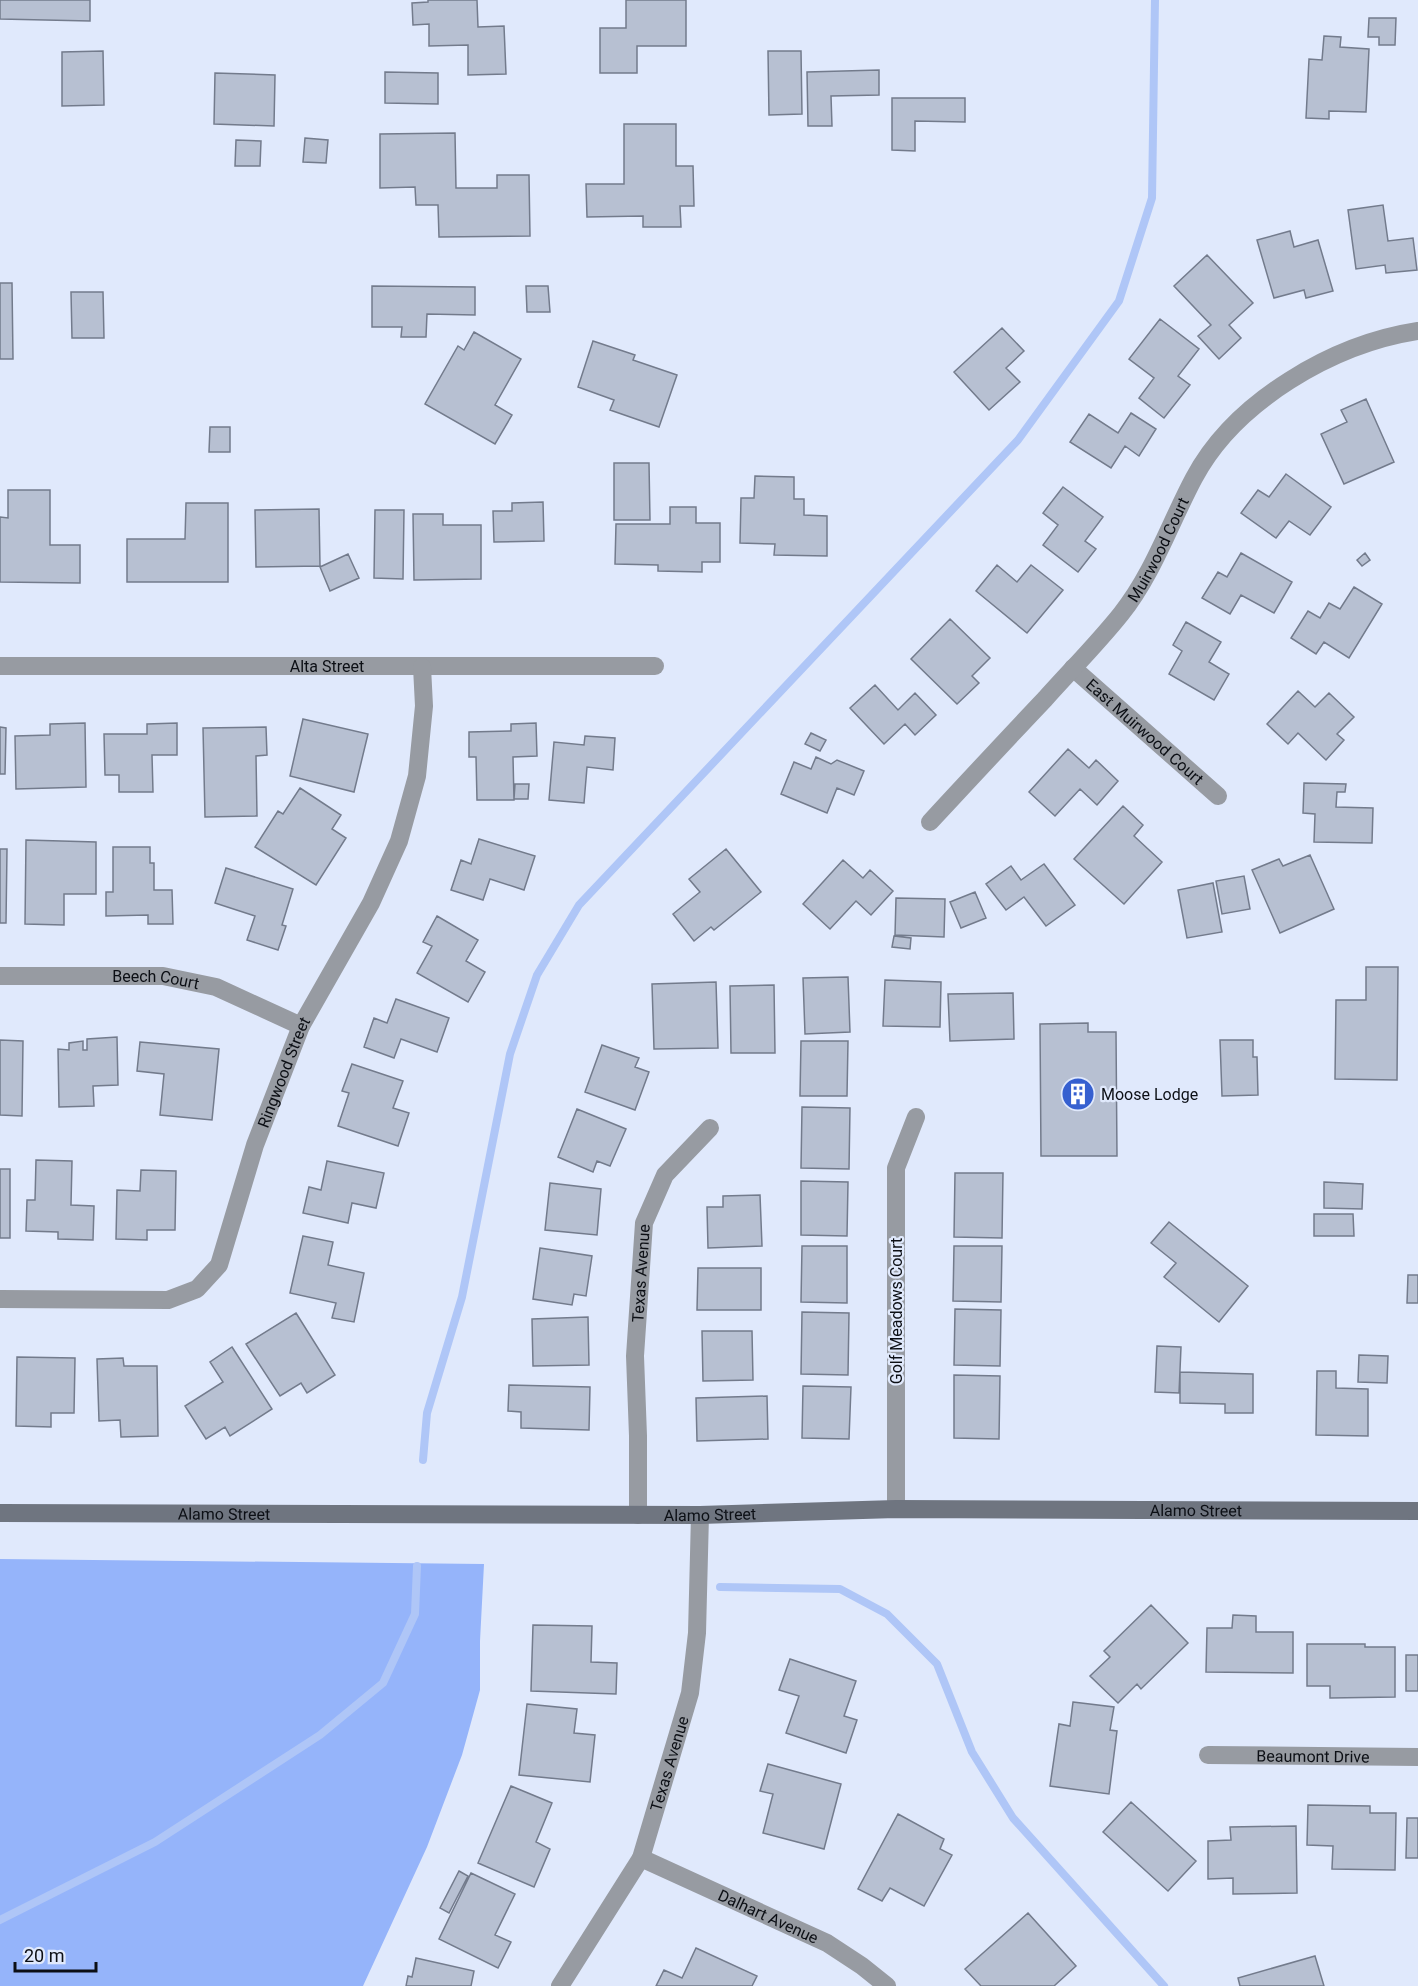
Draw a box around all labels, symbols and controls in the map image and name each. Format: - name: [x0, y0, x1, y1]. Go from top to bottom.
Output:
- street label: Muirwood Court: [1123, 494, 1192, 605]
- street label: Alta Street: [290, 657, 364, 676]
- street label: East Muirwood Court: [1082, 675, 1208, 788]
- street label: Beech Court: [112, 966, 201, 993]
- street label: Ringwood Street: [253, 1013, 314, 1130]
- building icon: Moose Lodge: [1060, 1076, 1096, 1112]
- place label: Moose Lodge: [1101, 1085, 1198, 1104]
- street label: Texas Avenue: [628, 1223, 653, 1323]
- street label: Golf Meadows Court: [887, 1238, 906, 1384]
- street label: Alamo Street: [1150, 1500, 1242, 1520]
- street label: Alamo Street: [178, 1504, 270, 1523]
- street label: Alamo Street: [664, 1504, 756, 1525]
- street label: Texas Avenue: [646, 1714, 692, 1813]
- street label: Beaumont Drive: [1256, 1746, 1370, 1766]
- street label: Dalhart Avenue: [715, 1885, 821, 1947]
- scale bar: [15, 1935, 96, 1973]
- text: 20 m: [24, 1945, 64, 1966]

